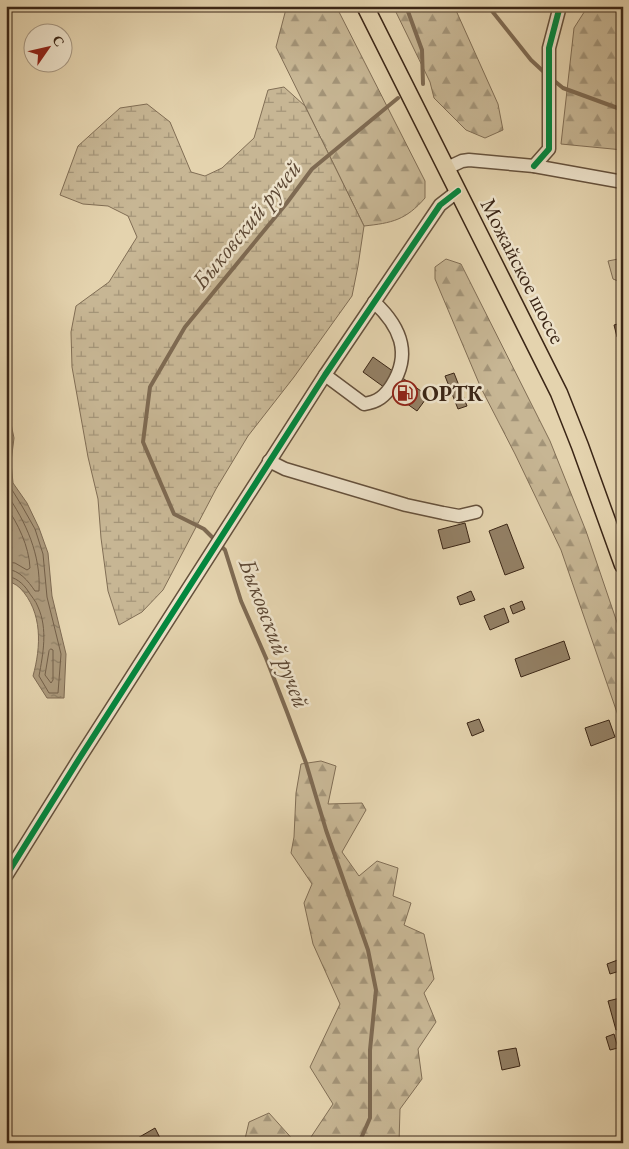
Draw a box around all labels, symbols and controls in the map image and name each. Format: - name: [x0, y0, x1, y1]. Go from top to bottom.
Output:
- north arrow: [22, 22, 72, 72]
- text: С: [49, 32, 69, 50]
- water label: Быковский ручей: [184, 153, 308, 296]
- street label: Можайское шоссе: [474, 193, 572, 349]
- place label: ОРТК: [422, 379, 483, 408]
- fuel station icon: ОРТК: [392, 380, 418, 406]
- water label: Быковский ручей: [232, 553, 318, 712]

